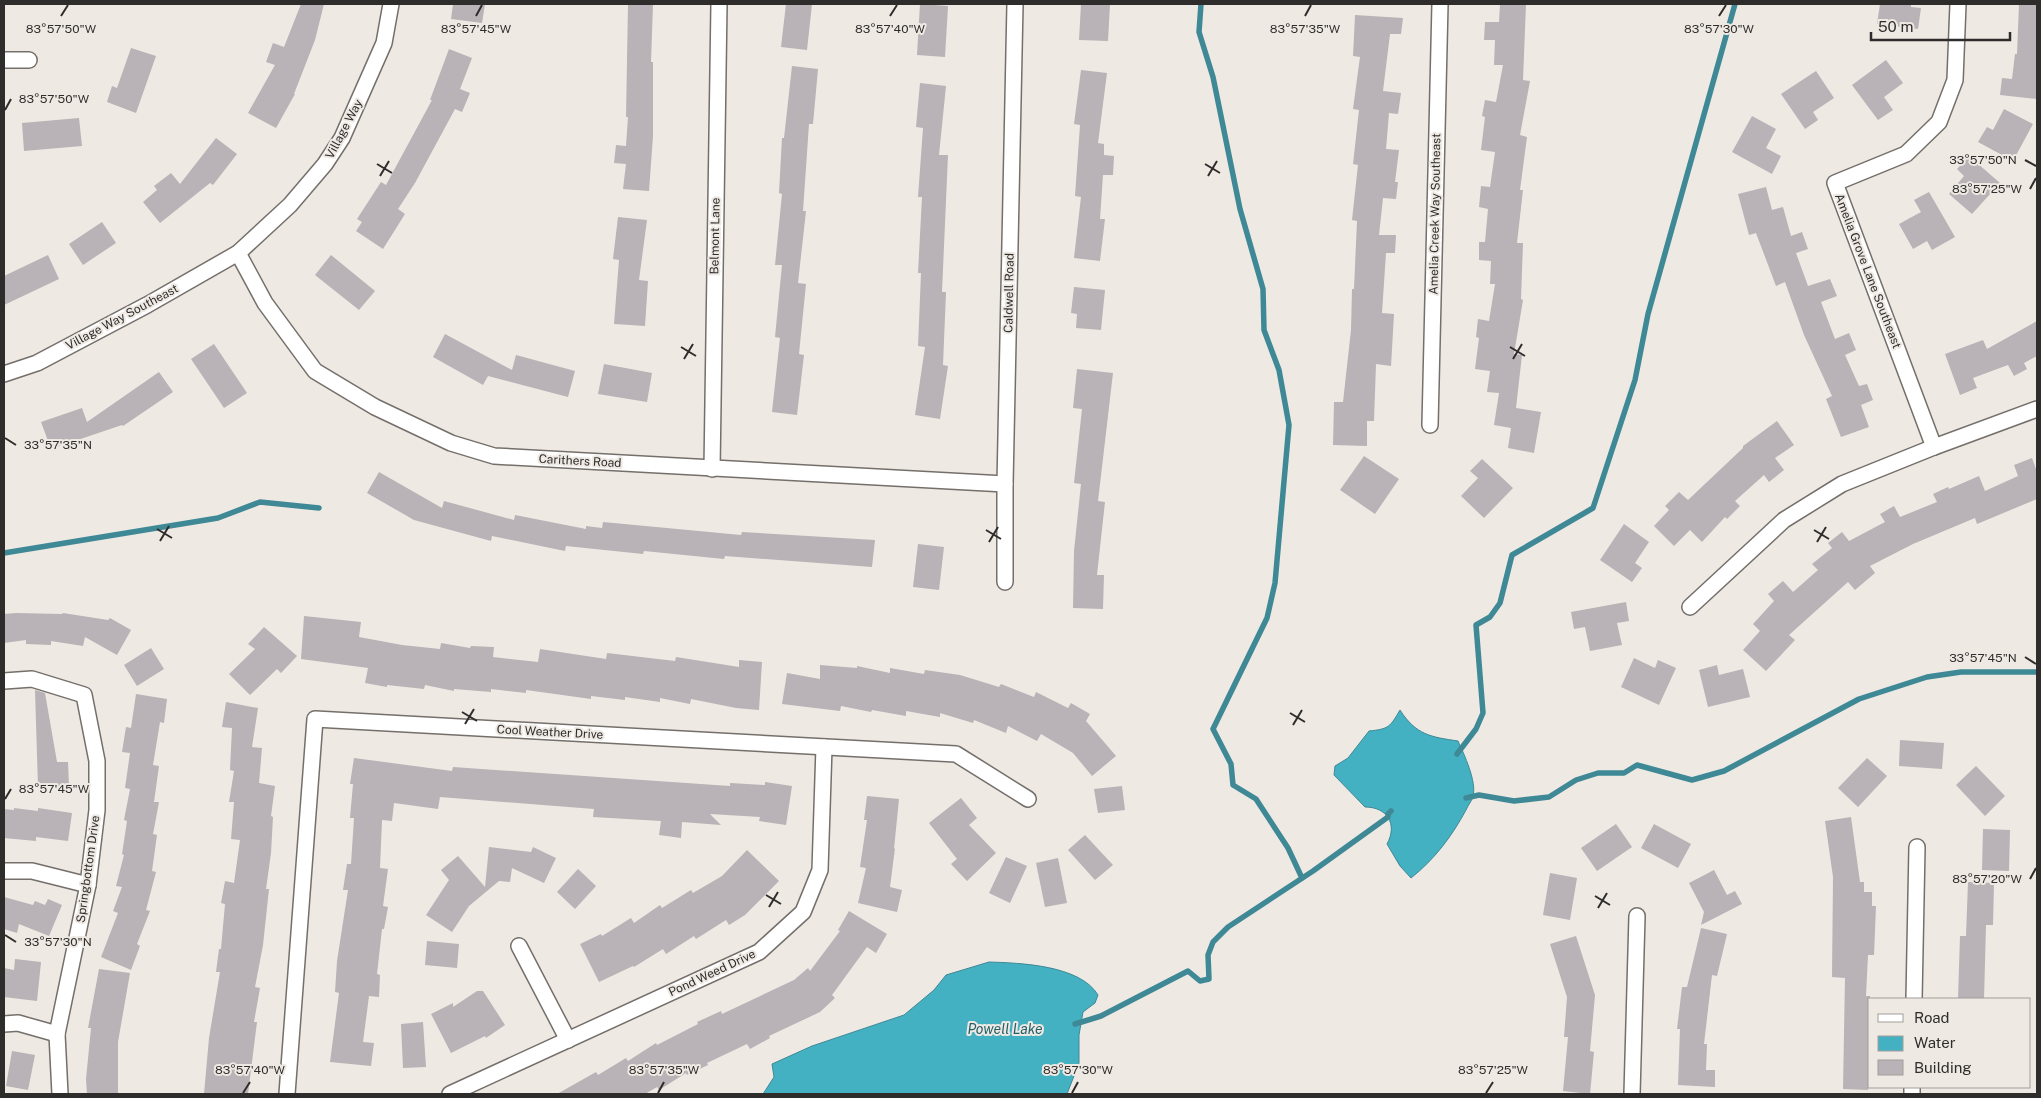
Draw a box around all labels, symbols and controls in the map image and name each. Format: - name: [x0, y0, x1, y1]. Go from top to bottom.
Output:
- scale bar: [1871, 10, 2010, 42]
- text: 50 m: [1878, 18, 1913, 35]
- text: 83°57'50"W: [26, 22, 97, 36]
- text: 83°57'45"W: [441, 22, 512, 36]
- text: 83°57'40"W: [855, 22, 926, 36]
- text: 83°57'35"W: [1270, 22, 1341, 36]
- text: 83°57'30"W: [1684, 22, 1755, 36]
- text: 83°57'50"W: [19, 92, 90, 106]
- street label: Village Way: [323, 96, 366, 161]
- street label: Amelia Creek Way Southeast: [1427, 133, 1443, 295]
- text: 33°57'50"N: [1949, 153, 2017, 167]
- text: 83°57'25"W: [1952, 182, 2023, 196]
- street label: Amelia Grove Lane Southeast: [1832, 192, 1904, 351]
- street label: Belmont Lane: [707, 197, 723, 275]
- street label: Caldwell Road: [1001, 253, 1017, 333]
- street label: Village Way Southeast: [63, 281, 181, 353]
- text: 33°57'35"N: [24, 438, 92, 452]
- street label: Carithers Road: [538, 452, 622, 470]
- text: 33°57'45"N: [1949, 651, 2017, 665]
- street label: Cool Weather Drive: [496, 722, 604, 742]
- text: 83°57'45"W: [19, 782, 90, 796]
- street label: Springbottom Drive: [74, 814, 102, 924]
- text: 83°57'20"W: [1952, 872, 2022, 886]
- text: 33°57'30"N: [24, 935, 92, 949]
- street label: Pond Weed Drive: [666, 947, 758, 999]
- legend: [1868, 998, 2031, 1088]
- text: Road: [1914, 1009, 1950, 1026]
- water label: Powell Lake: [967, 1021, 1043, 1037]
- text: Water: [1914, 1034, 1956, 1051]
- text: Building: [1914, 1059, 1972, 1076]
- text: 83°57'40"W: [215, 1063, 286, 1077]
- text: 83°57'35"W: [629, 1063, 700, 1077]
- text: 83°57'30"W: [1043, 1063, 1114, 1077]
- text: 83°57'25"W: [1458, 1063, 1529, 1077]

